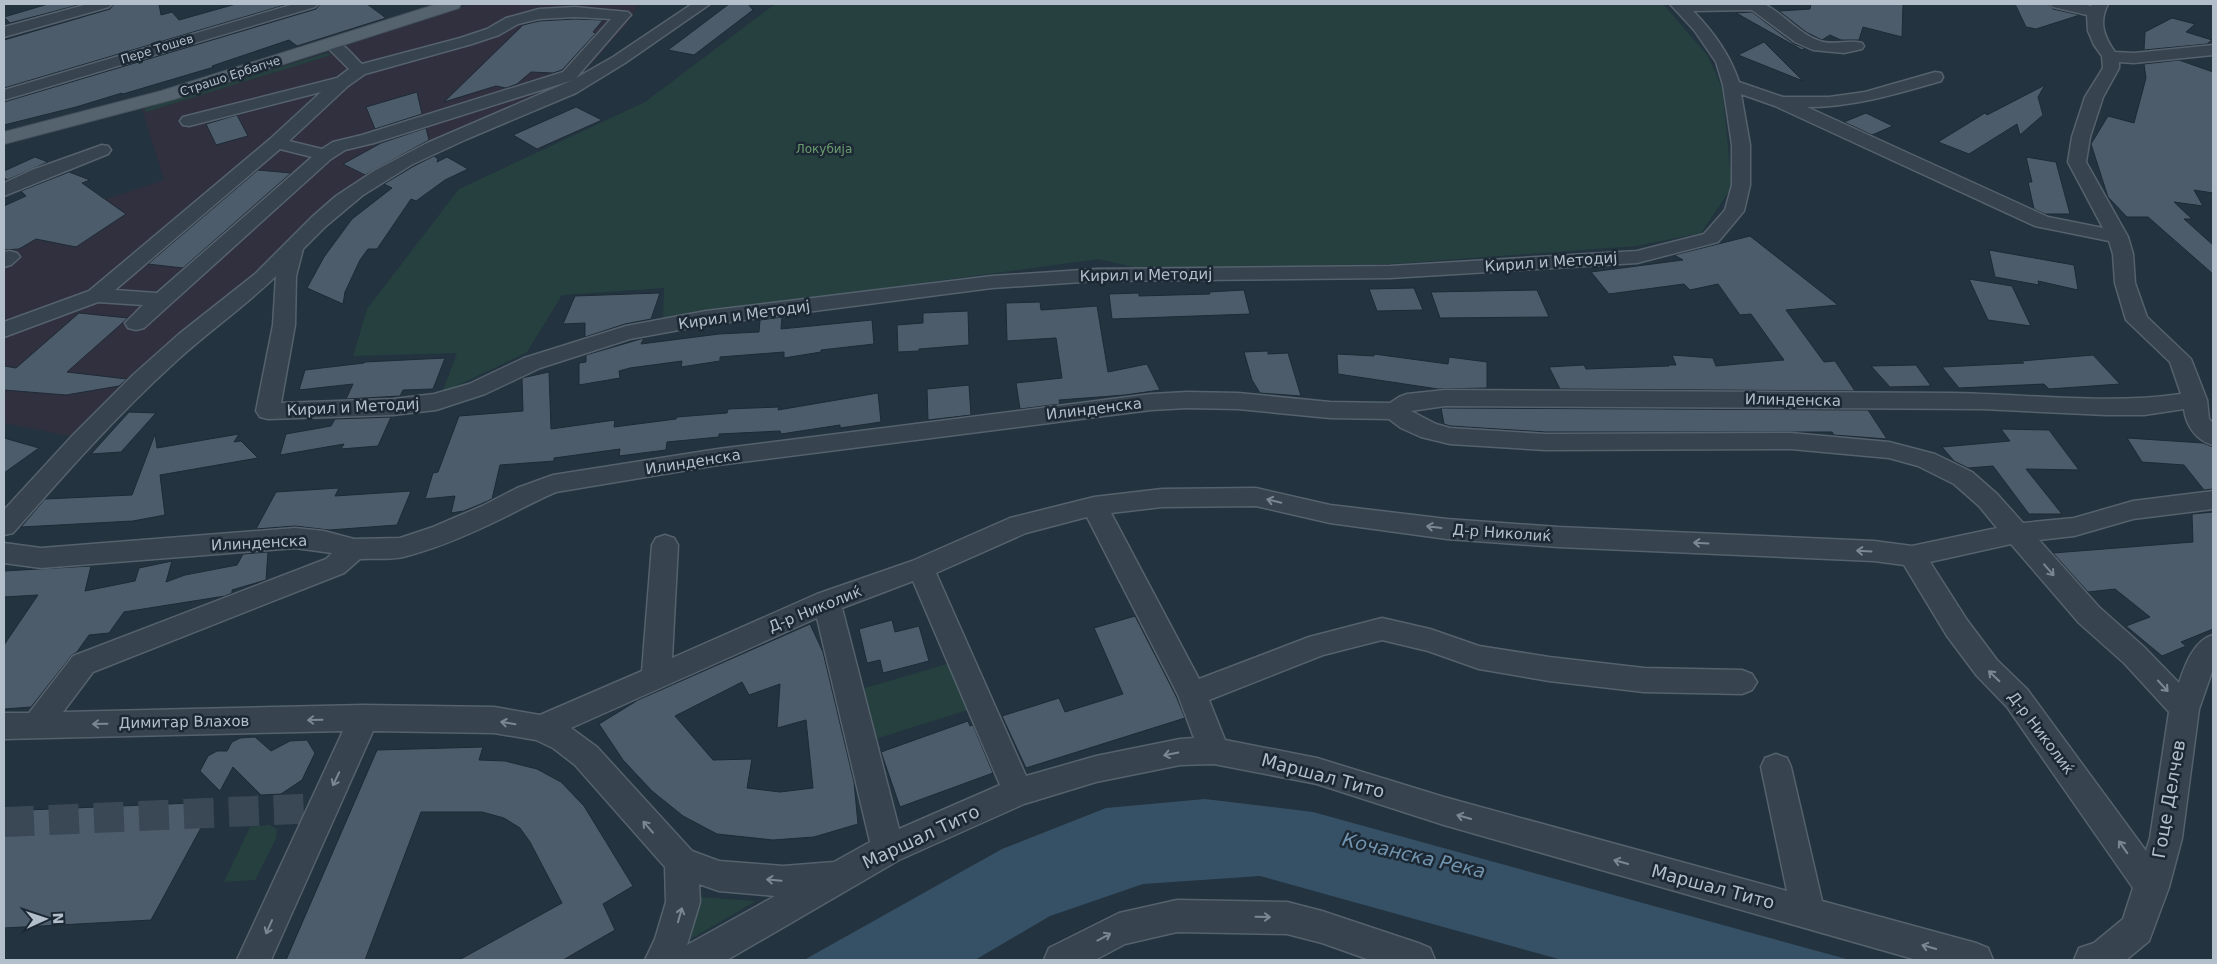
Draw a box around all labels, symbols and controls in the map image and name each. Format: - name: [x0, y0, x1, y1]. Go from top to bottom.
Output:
- street label: Пере Тошев: [119, 31, 195, 67]
- street label: Страшо Ербапче: [178, 53, 282, 99]
- park label: Локубија: [796, 142, 852, 156]
- street label: Кирил и Методиј: [1484, 248, 1618, 276]
- street label: Кирил и Методиј: [1079, 265, 1213, 285]
- street label: Кирил и Методиј: [677, 297, 811, 333]
- street label: Илинденска: [1745, 390, 1841, 410]
- street label: Илинденска: [1045, 394, 1143, 424]
- street label: Кирил и Методиј: [286, 395, 420, 419]
- street label: Илинденска: [644, 446, 742, 478]
- one-way arrow: [1267, 496, 1283, 505]
- street label: Д-р Николиќ: [1452, 521, 1552, 545]
- one-way arrow: [1427, 522, 1443, 532]
- street label: Илинденска: [210, 531, 308, 555]
- one-way arrow: [1693, 539, 1709, 548]
- one-way arrow: [1856, 546, 1872, 555]
- one-way arrow: [2043, 563, 2055, 576]
- street label: Д-р Николиќ: [766, 582, 864, 636]
- one-way arrow: [1988, 670, 2001, 682]
- one-way arrow: [2156, 679, 2168, 692]
- street label: Д-р Николиќ: [2004, 688, 2078, 778]
- street label: Димитар Влахов: [118, 712, 250, 732]
- one-way arrow: [307, 715, 323, 724]
- one-way arrow: [501, 717, 517, 727]
- one-way arrow: [92, 719, 108, 729]
- street label: Гоце Делчев: [2148, 738, 2189, 860]
- street label: Маршал Тито: [1259, 749, 1387, 802]
- one-way arrow: [1164, 750, 1180, 759]
- one-way arrow: [330, 771, 340, 786]
- street label: Маршал Тито: [859, 800, 983, 873]
- one-way arrow: [1457, 812, 1473, 822]
- one-way arrow: [642, 820, 653, 833]
- water label: Кочанска Река: [1340, 828, 1488, 882]
- one-way arrow: [2118, 840, 2128, 854]
- one-way arrow: [1613, 856, 1629, 866]
- street label: Маршал Тито: [1649, 860, 1777, 913]
- one-way arrow: [766, 875, 782, 885]
- north arrow: [20, 894, 70, 944]
- one-way arrow: [675, 908, 685, 924]
- text: N: [50, 912, 66, 925]
- one-way arrow: [1255, 913, 1271, 922]
- one-way arrow: [263, 919, 273, 934]
- one-way arrow: [1097, 932, 1112, 942]
- one-way arrow: [1922, 941, 1938, 951]

